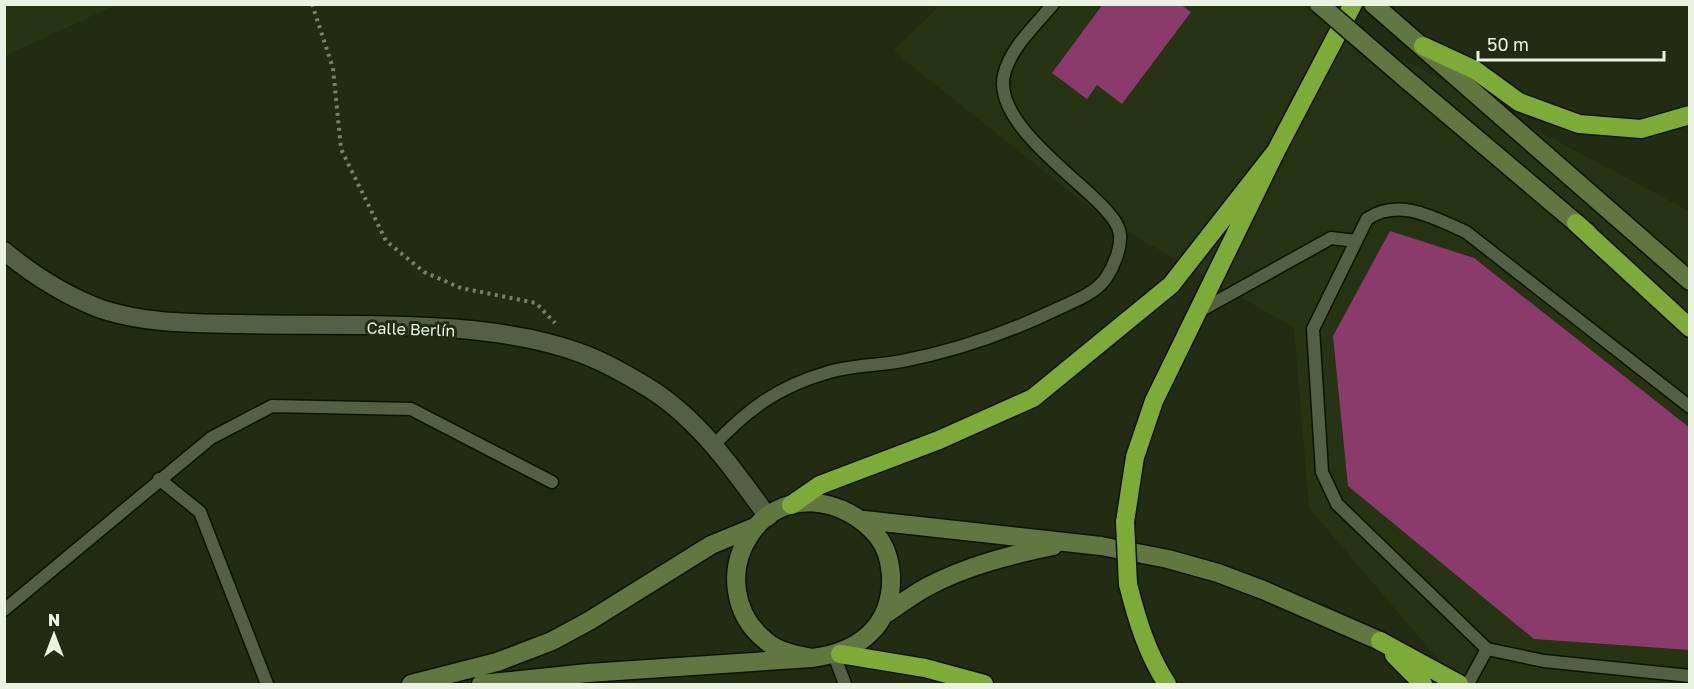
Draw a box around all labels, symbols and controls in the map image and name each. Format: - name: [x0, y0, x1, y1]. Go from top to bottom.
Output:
- scale bar: [1478, 24, 1664, 62]
- text: 50 m: [1487, 33, 1529, 55]
- street label: Calle Berlín: [366, 317, 456, 341]
- north arrow: [24, 605, 84, 665]
- text: N: [48, 610, 60, 630]

